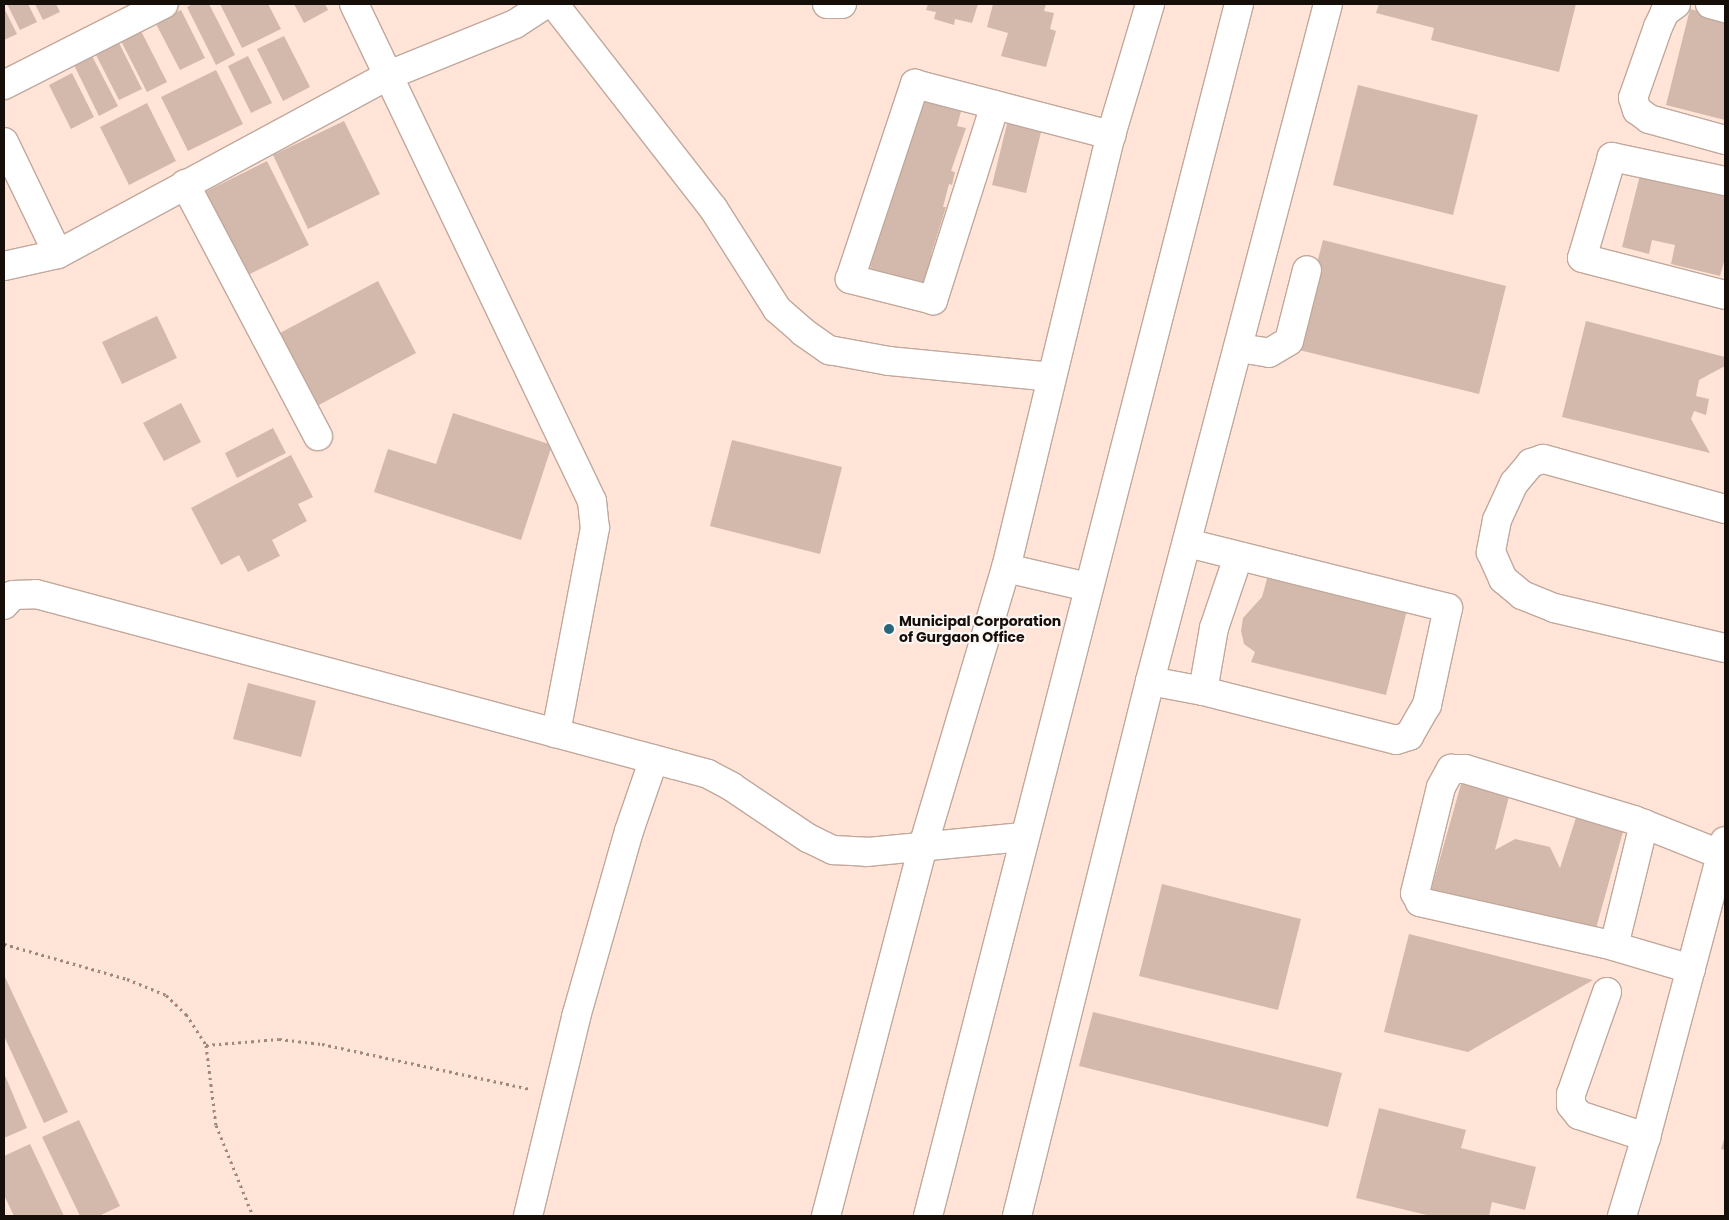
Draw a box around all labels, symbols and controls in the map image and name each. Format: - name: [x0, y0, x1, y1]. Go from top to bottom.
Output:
- place label: Municipal Corporation of Gurgaon Office: [899, 613, 1061, 646]
- marker: Municipal Corporation of Gurgaon Office: [883, 623, 895, 635]

